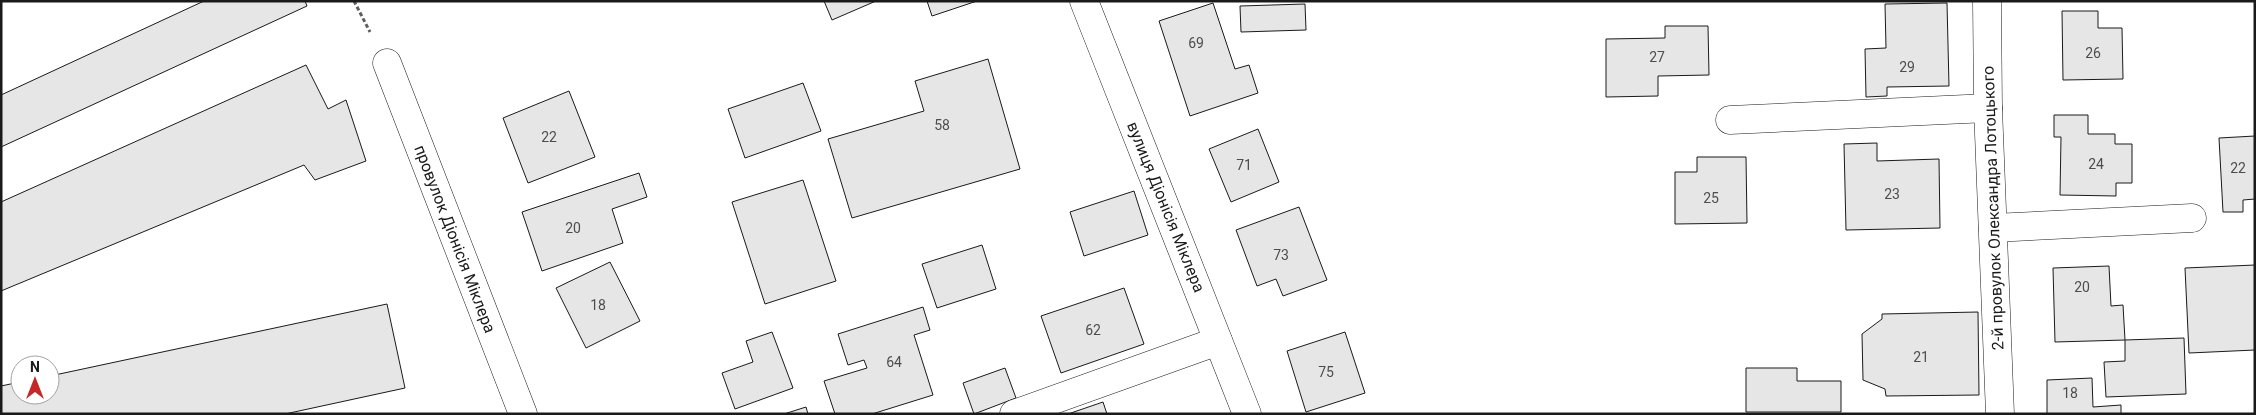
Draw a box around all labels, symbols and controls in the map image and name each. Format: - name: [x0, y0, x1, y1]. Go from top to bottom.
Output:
- house number: 69: [1188, 35, 1204, 51]
- house number: 26: [2085, 45, 2101, 61]
- house number: 27: [1649, 49, 1665, 65]
- house number: 29: [1899, 59, 1915, 75]
- street label: 2-й провулок Олександра Лотоцького: [1979, 66, 2007, 350]
- house number: 58: [934, 117, 950, 133]
- street label: вулиця Діонісія Міклера: [1123, 119, 1209, 295]
- house number: 22: [541, 129, 557, 145]
- street label: провулок Діонісія Міклера: [410, 142, 500, 336]
- house number: 24: [2088, 156, 2104, 172]
- house number: 71: [1236, 157, 1252, 173]
- house number: 22: [2230, 160, 2246, 176]
- house number: 23: [1884, 186, 1900, 202]
- house number: 25: [1703, 190, 1719, 206]
- house number: 20: [565, 220, 581, 236]
- house number: 73: [1273, 247, 1289, 263]
- house number: 20: [2074, 279, 2090, 295]
- house number: 18: [590, 297, 606, 313]
- house number: 62: [1085, 322, 1101, 338]
- house number: 21: [1913, 349, 1929, 365]
- house number: 64: [886, 354, 902, 370]
- north arrow: [10, 355, 60, 405]
- text: N: [30, 359, 40, 375]
- house number: 75: [1318, 364, 1334, 380]
- house number: 18: [2062, 385, 2078, 401]

